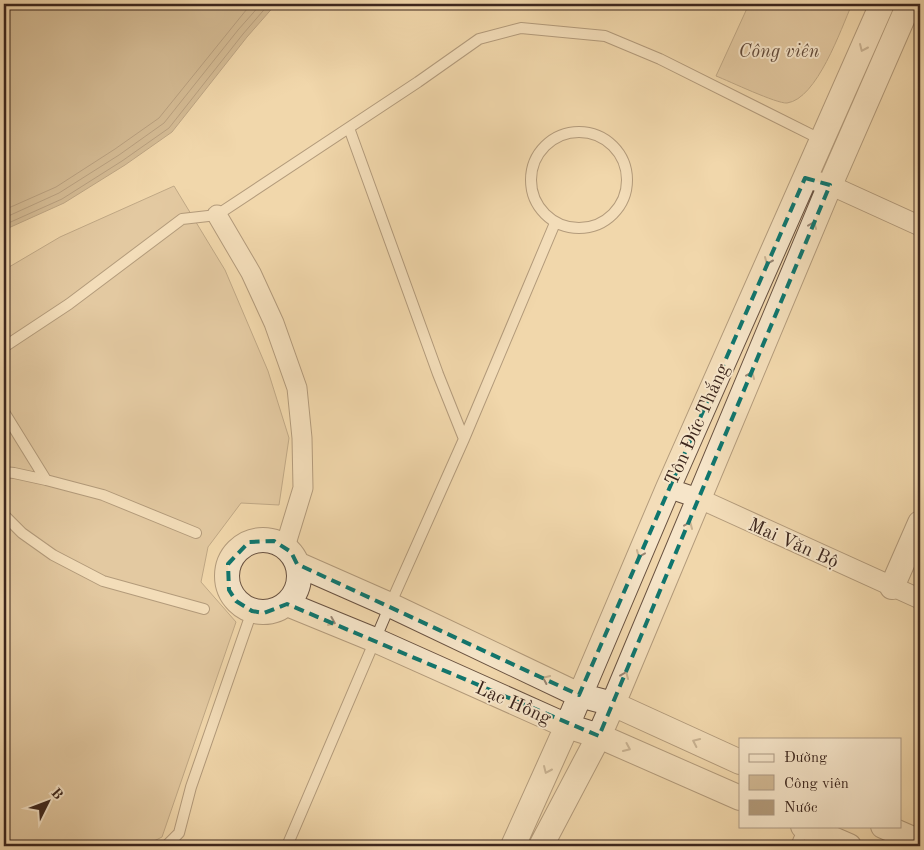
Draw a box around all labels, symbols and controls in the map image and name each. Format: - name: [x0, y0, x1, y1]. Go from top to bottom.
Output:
- park label: Công viên: [739, 43, 820, 62]
- one-way arrow: [858, 43, 869, 52]
- one-way arrow: [807, 221, 818, 230]
- one-way arrow: [764, 256, 775, 265]
- street label: Tôn Đức Thắng: [660, 360, 734, 489]
- one-way arrow: [745, 372, 755, 380]
- street label: Mai Văn Bộ: [745, 516, 841, 573]
- one-way arrow: [683, 522, 693, 530]
- one-way arrow: [635, 549, 646, 558]
- one-way arrow: [327, 616, 336, 627]
- one-way arrow: [619, 671, 630, 680]
- one-way arrow: [542, 675, 551, 685]
- street label: Lạc Hồng: [472, 676, 556, 730]
- one-way arrow: [692, 737, 701, 748]
- legend: [739, 738, 902, 828]
- one-way arrow: [622, 743, 630, 753]
- text: Đường: [784, 751, 827, 766]
- one-way arrow: [543, 765, 553, 774]
- text: Công viên: [784, 777, 849, 792]
- north arrow: [22, 778, 72, 828]
- text: B: [48, 786, 65, 802]
- text: Nước: [784, 801, 818, 816]

